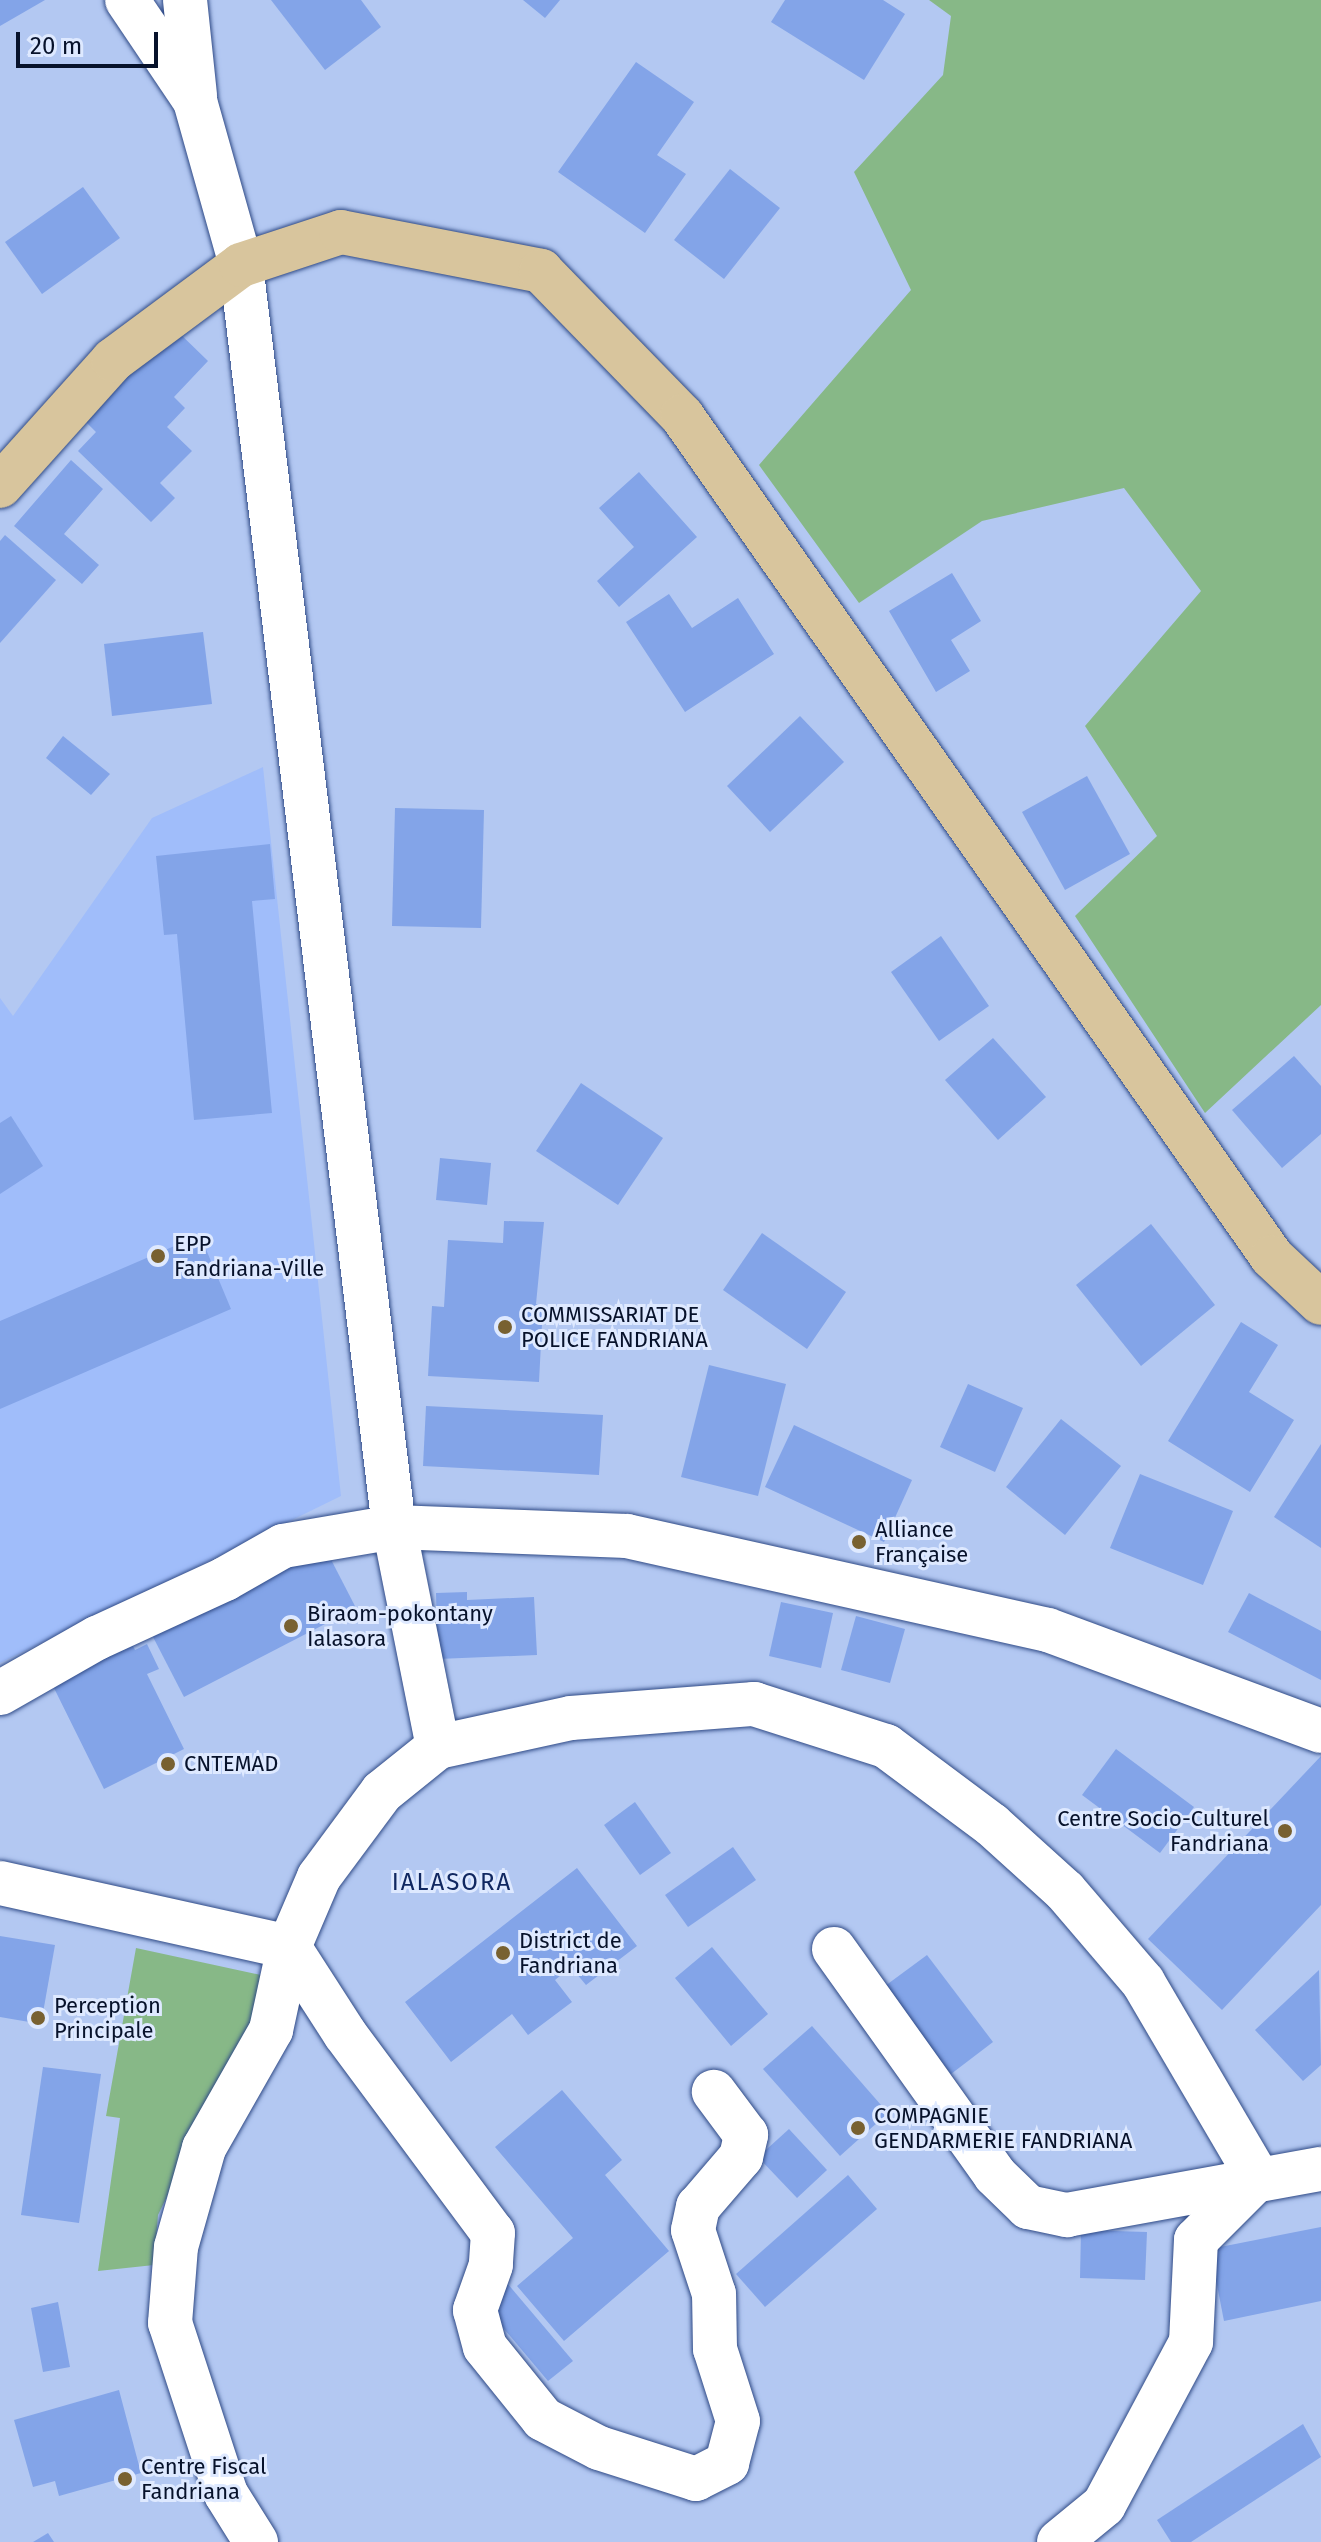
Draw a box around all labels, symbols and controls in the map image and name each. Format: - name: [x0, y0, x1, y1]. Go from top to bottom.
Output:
- scale bar: [20, 16, 162, 66]
- text: 20 m: [30, 32, 82, 60]
- place label: EPP Fandriana-Ville: [174, 1230, 324, 1282]
- marker: EPP Fandriana-Ville: [149, 1247, 167, 1265]
- place label: COMMISSARIAT DE POLICE FANDRIANA: [521, 1301, 708, 1352]
- marker: COMMISSARIAT DE POLICE FANDRIANA: [496, 1318, 514, 1336]
- place label: Alliance Française: [875, 1516, 968, 1568]
- marker: Alliance Française: [850, 1533, 868, 1551]
- place label: Biraom-pokontany Ialasora: [307, 1600, 493, 1652]
- marker: Biraom-pokontany Ialasora: [282, 1617, 300, 1635]
- place label: CNTEMAD: [184, 1751, 278, 1777]
- marker: CNTEMAD: [159, 1755, 177, 1773]
- place label: Centre Socio-Culturel Fandriana: [1057, 1805, 1269, 1856]
- marker: Centre Socio-Culturel Fandriana: [1276, 1822, 1294, 1840]
- district label: IALASORA: [392, 1869, 512, 1897]
- place label: District de Fandriana: [519, 1927, 622, 1978]
- marker: District de Fandriana: [494, 1944, 512, 1962]
- place label: Perception Principale: [54, 1992, 161, 2044]
- marker: Perception Principale: [29, 2009, 47, 2027]
- place label: COMPAGNIE GENDARMERIE FANDRIANA: [874, 2102, 1132, 2154]
- marker: COMPAGNIE GENDARMERIE FANDRIANA: [849, 2119, 867, 2137]
- place label: Centre Fiscal Fandriana: [141, 2453, 266, 2504]
- marker: Centre Fiscal Fandriana: [116, 2470, 134, 2488]

